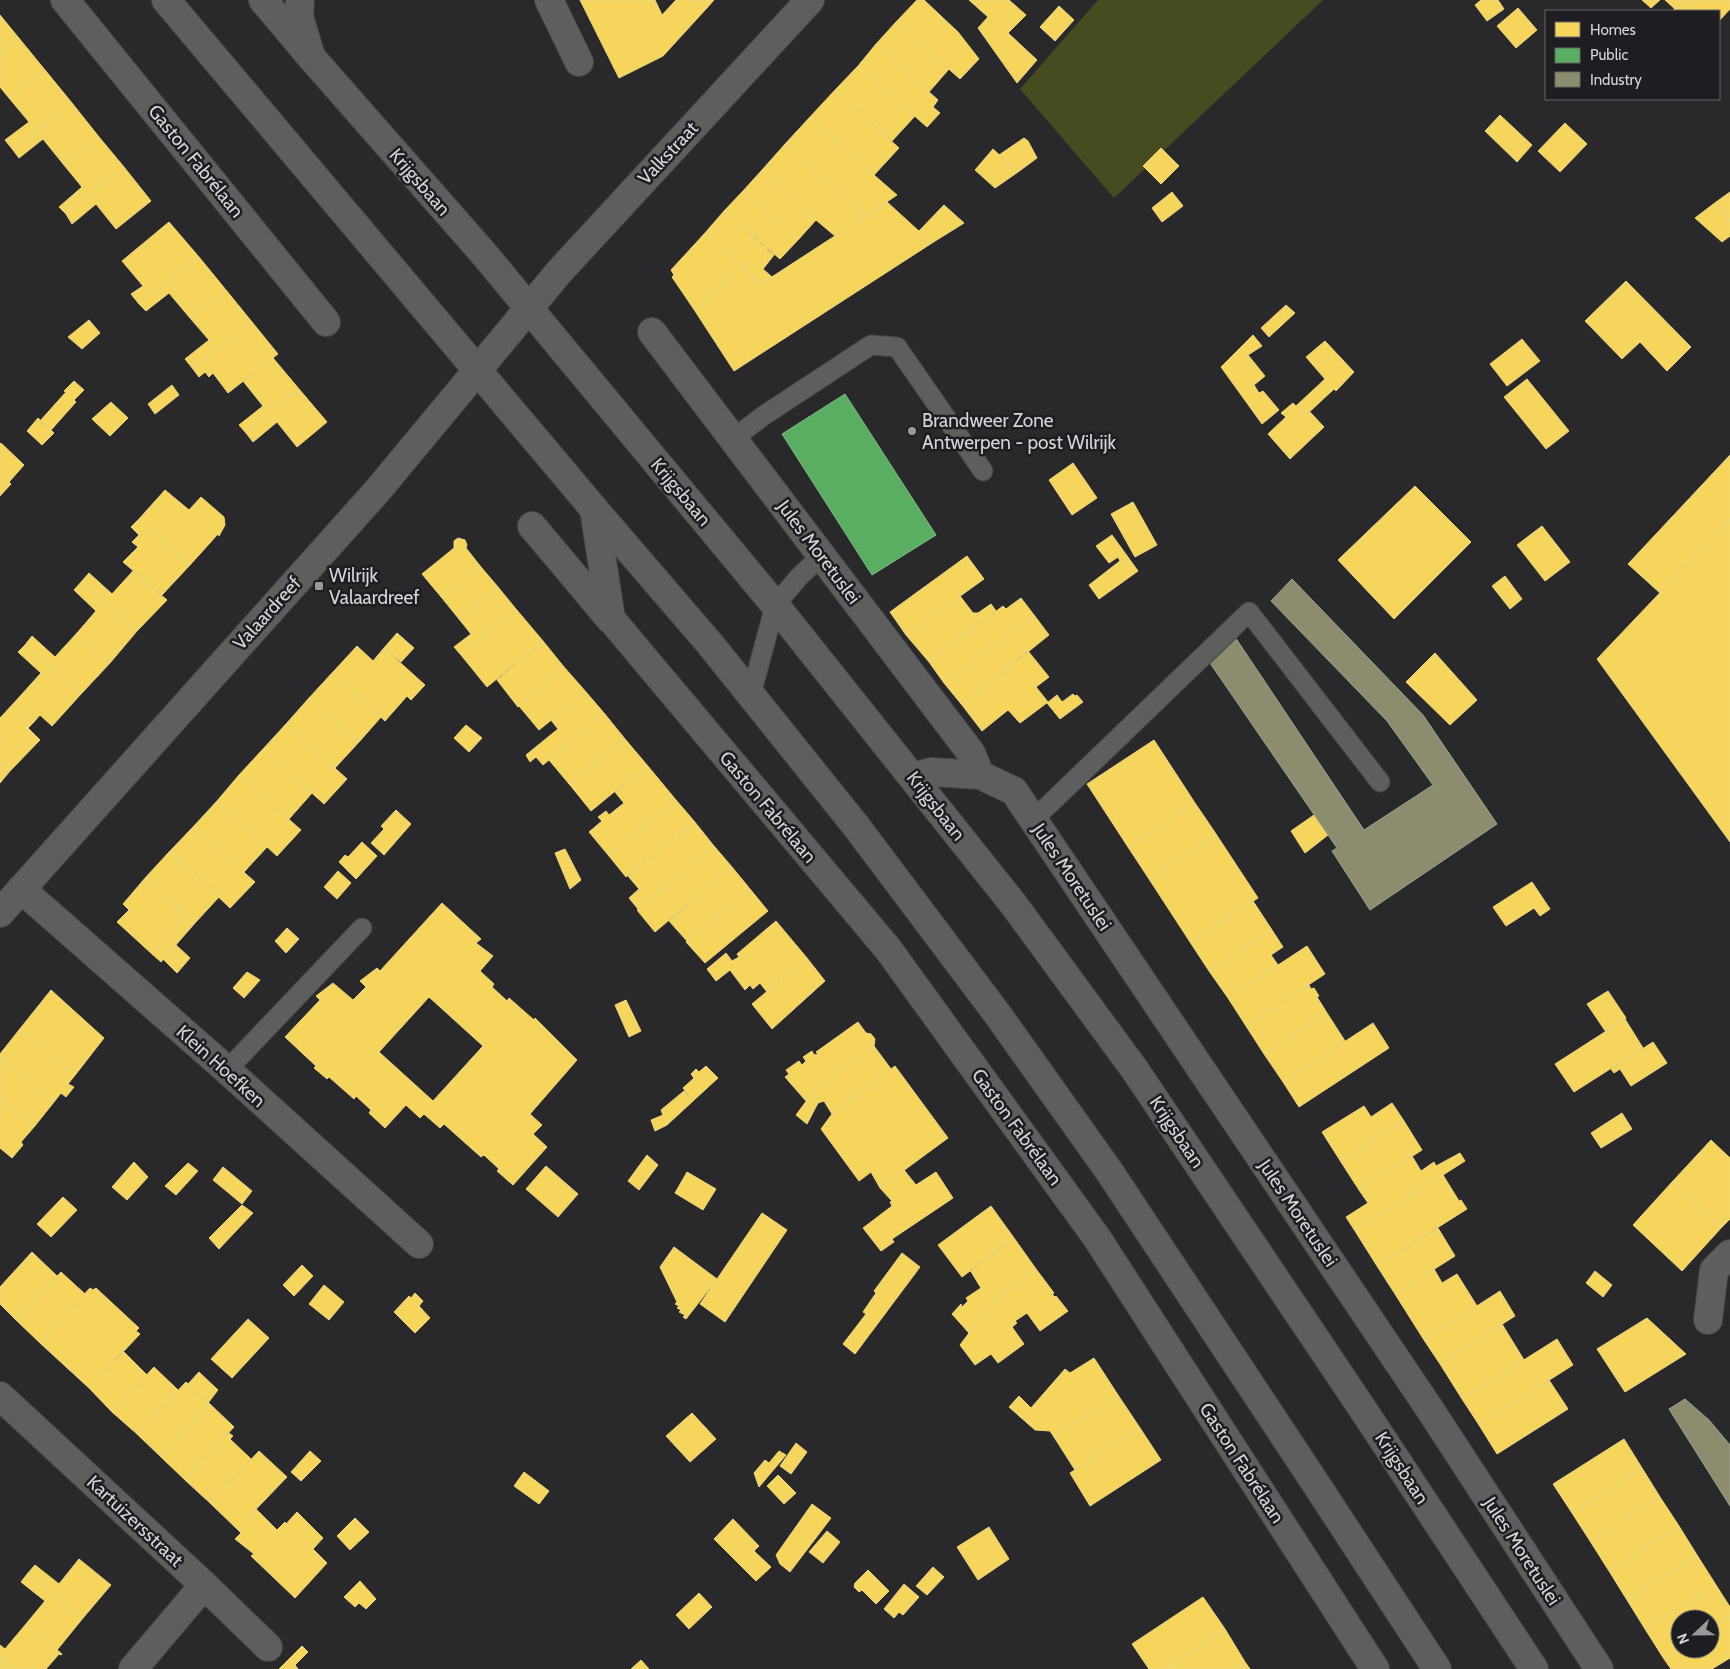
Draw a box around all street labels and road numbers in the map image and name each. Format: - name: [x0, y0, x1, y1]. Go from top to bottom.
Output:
- street label: Gaston Fabrélaan: [143, 100, 249, 222]
- street label: Valkstraat: [633, 116, 703, 189]
- street label: Krijgsbaan: [385, 144, 455, 220]
- street label: Krijgsbaan: [646, 453, 716, 531]
- street label: Jules Moretuslei: [772, 495, 866, 609]
- street label: Valaardreef: [228, 571, 306, 654]
- street label: Gaston Fabrélaan: [715, 746, 821, 868]
- street label: Krijgsbaan: [902, 767, 970, 845]
- street label: Jules Moretuslei: [1027, 818, 1116, 935]
- street label: Klein Hoefken: [172, 1020, 270, 1112]
- street label: Gaston Fabrélaan: [967, 1064, 1067, 1190]
- street label: Krijgsbaan: [1145, 1092, 1209, 1172]
- street label: Jules Moretuslei: [1253, 1154, 1342, 1271]
- street label: Gaston Fabrélaan: [1195, 1399, 1289, 1527]
- street label: Krijgsbaan: [1370, 1428, 1434, 1508]
- street label: Kartuizersstraat: [82, 1471, 188, 1572]
- street label: Jules Moretuslei: [1478, 1492, 1566, 1609]

